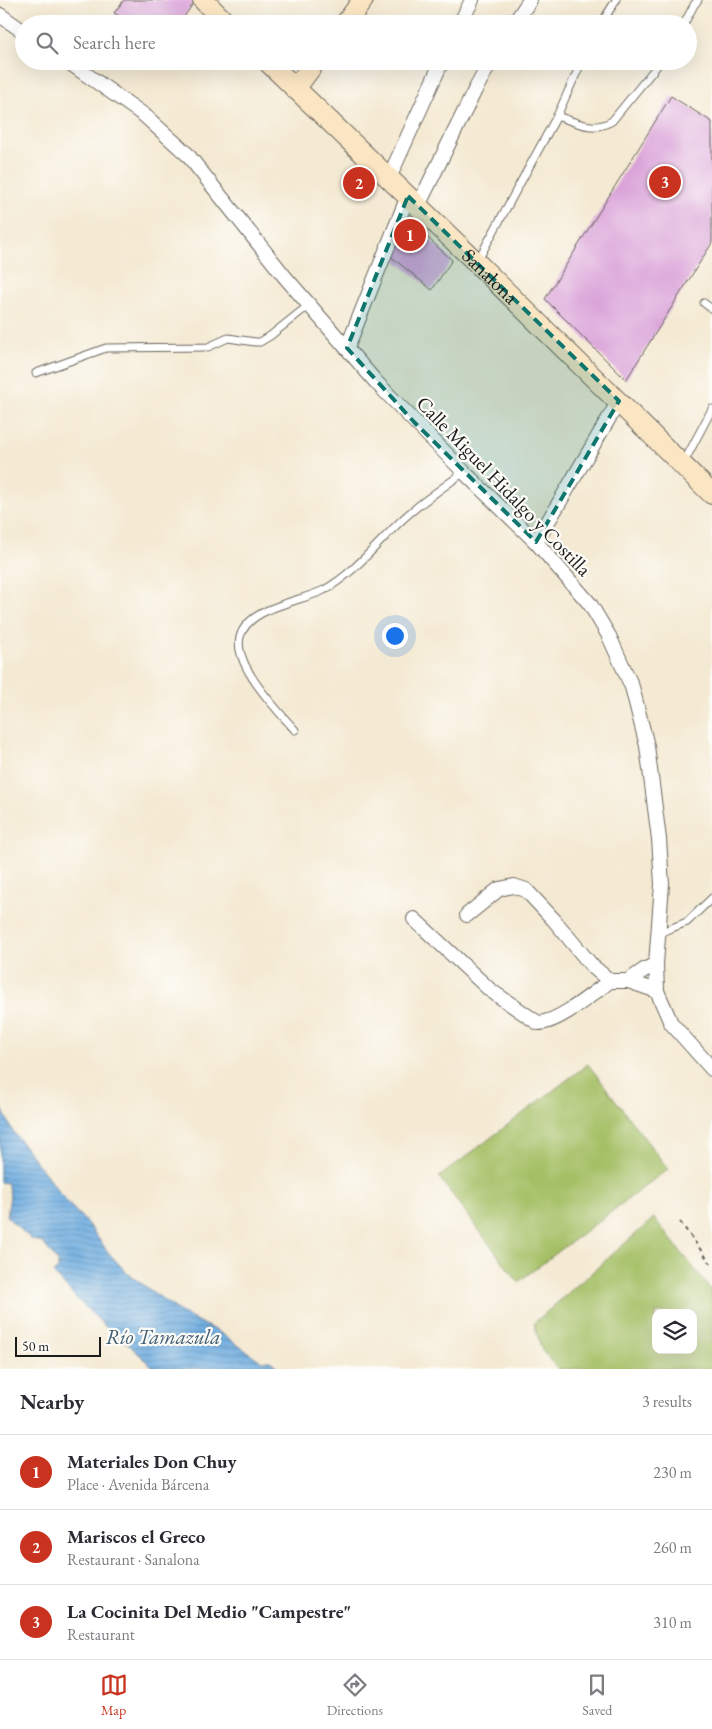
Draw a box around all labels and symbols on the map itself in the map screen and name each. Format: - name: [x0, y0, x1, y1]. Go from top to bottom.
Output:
- pin: 3: [649, 163, 681, 201]
- pin: 2: [343, 164, 375, 202]
- pin: 1: [394, 216, 426, 254]
- street label: Sanalona: [457, 243, 524, 310]
- street label: Calle Miguel Hidalgo y Costilla: [411, 390, 597, 582]
- your location: [382, 623, 408, 649]
- water label: Río Tamazula: [105, 1323, 221, 1350]
- scale bar: [15, 1334, 101, 1357]

